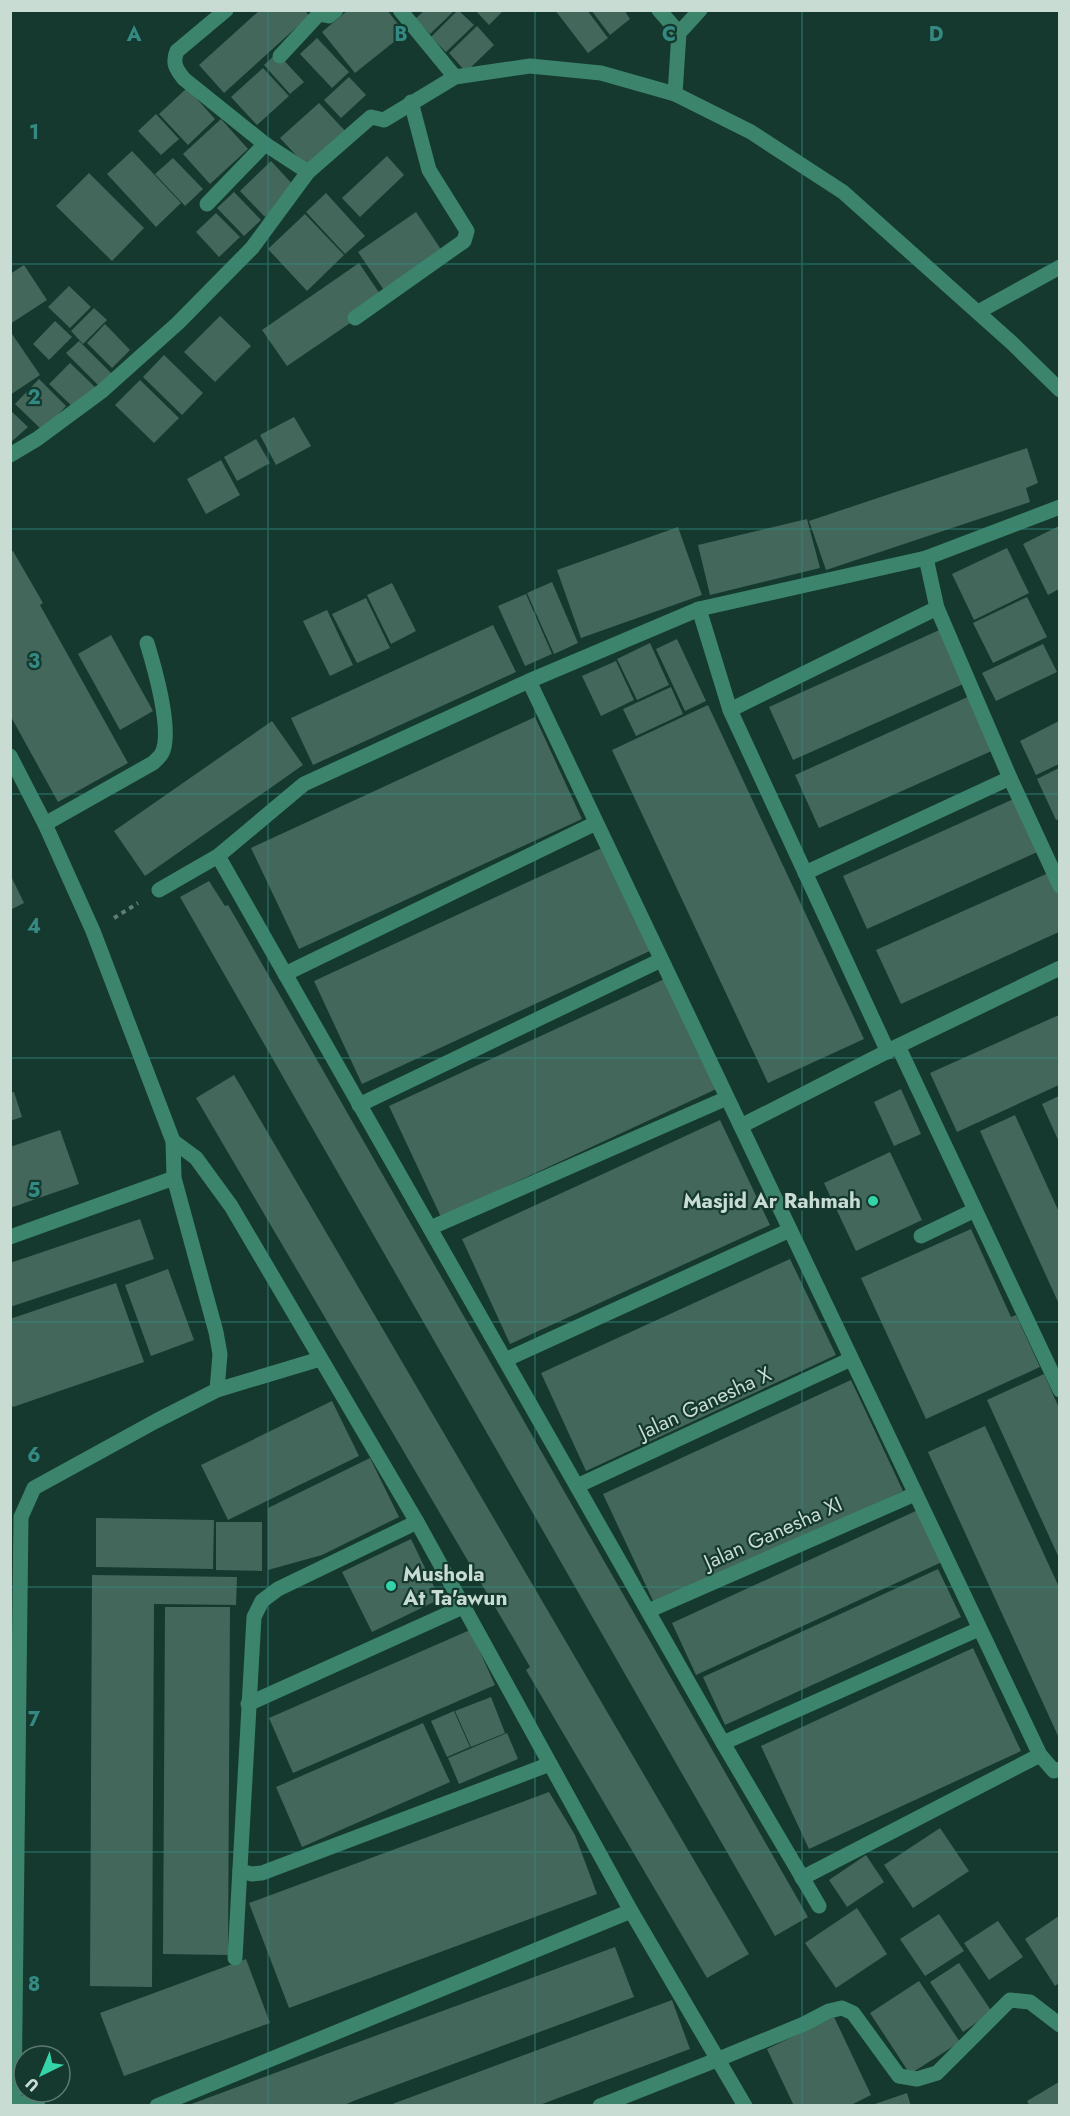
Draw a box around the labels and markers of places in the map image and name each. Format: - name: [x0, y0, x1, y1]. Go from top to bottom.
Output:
- place label: Masjid Ar Rahmah: [683, 1186, 861, 1216]
- marker: Masjid Ar Rahmah: [866, 1194, 880, 1208]
- place label: Mushola At Ta'awun: [402, 1559, 507, 1613]
- marker: Mushola At Ta'awun: [384, 1579, 398, 1593]

